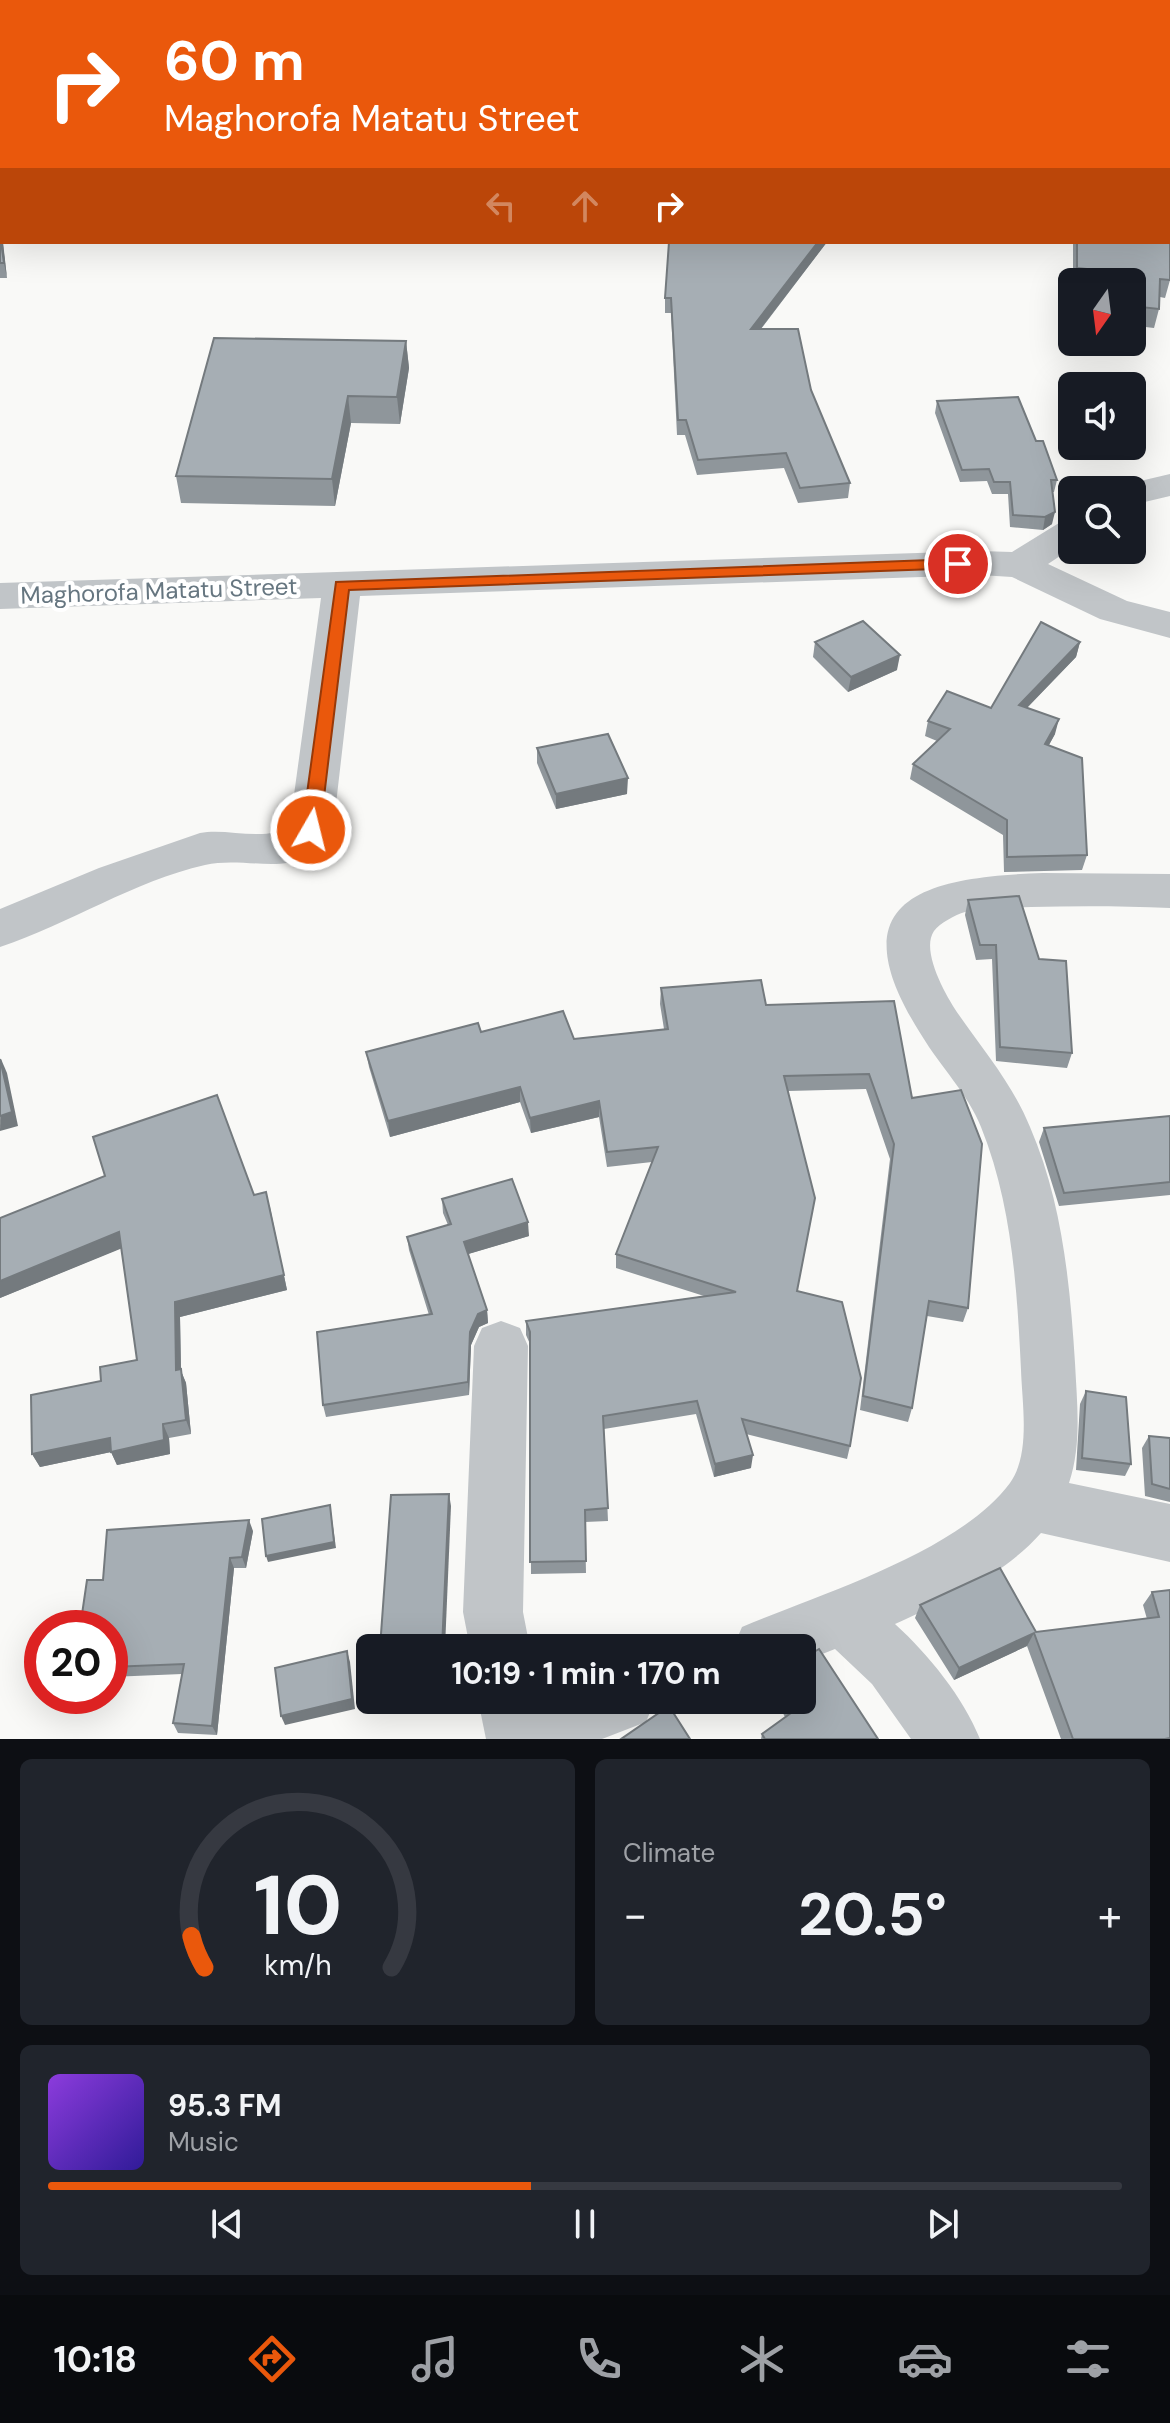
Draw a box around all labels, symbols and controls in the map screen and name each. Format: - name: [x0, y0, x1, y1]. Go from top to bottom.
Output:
- text: 60 m: [164, 24, 305, 97]
- icon: right: [32, 32, 136, 136]
- text: Maghorofa Matatu Street: [164, 95, 580, 142]
- icon: left: [479, 184, 523, 228]
- icon: ahead: [563, 184, 607, 228]
- icon: right: [647, 184, 691, 228]
- north arrow: [1058, 268, 1146, 356]
- map controls: [1058, 268, 1146, 564]
- button: sound: [1058, 372, 1146, 460]
- button: search: [1058, 476, 1146, 564]
- pin: [924, 530, 992, 598]
- icon: arrive: [936, 542, 980, 586]
- street label: Maghorofa Matatu Street: [20, 570, 298, 611]
- position arrow: [269, 788, 353, 872]
- speed limit sign: 20: [24, 1610, 128, 1714]
- text: 10:19 · 1 min · 170 m: [451, 1654, 721, 1693]
- text: Climate: [623, 1836, 715, 1870]
- text: 10: [253, 1851, 342, 1960]
- text: 20.5°: [798, 1875, 947, 1954]
- text: −: [623, 1886, 647, 1944]
- text: +: [1098, 1886, 1122, 1944]
- text: km/h: [264, 1947, 331, 1984]
- text: 95.3 FM: [168, 2086, 282, 2125]
- text: Music: [168, 2125, 239, 2159]
- icon: previous: [205, 2202, 249, 2246]
- icon: pause: [563, 2202, 607, 2246]
- icon: next: [921, 2202, 965, 2246]
- icon: directions: [244, 2331, 300, 2387]
- icon: music: [407, 2331, 463, 2387]
- icon: phone: [571, 2331, 627, 2387]
- icon: climate: [734, 2331, 790, 2387]
- icon: car: [897, 2331, 953, 2387]
- icon: filters: [1060, 2331, 1116, 2387]
- text: 10:18: [54, 2336, 137, 2383]

